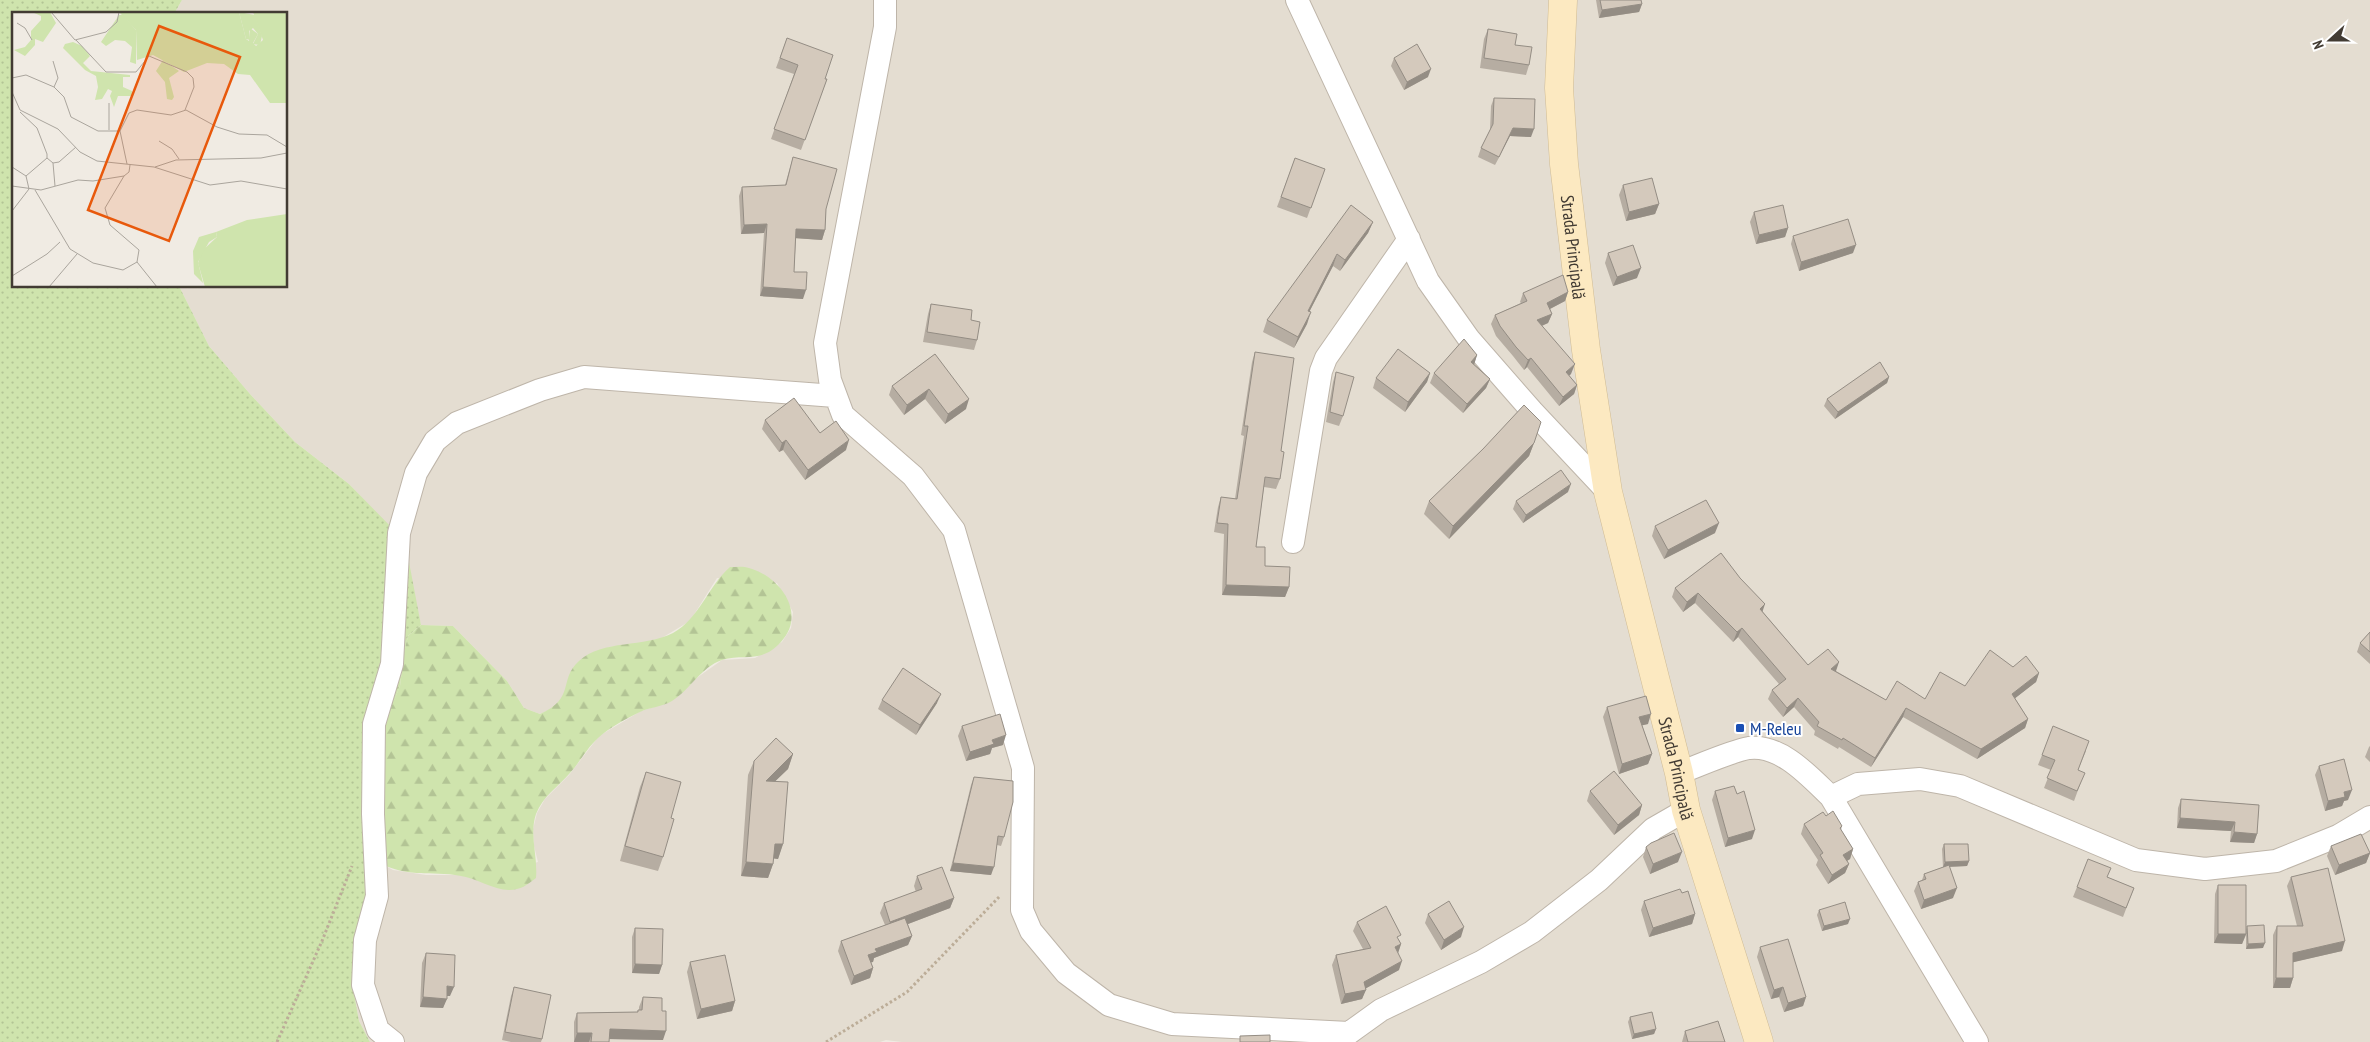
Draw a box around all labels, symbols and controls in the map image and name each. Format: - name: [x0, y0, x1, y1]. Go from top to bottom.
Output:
- inset map: [12, 12, 288, 288]
- north arrow: [2305, 15, 2355, 65]
- text: N: [2308, 38, 2328, 51]
- street label: Strada Principală: [1556, 194, 1591, 301]
- street label: Strada Principală: [1654, 714, 1700, 823]
- place label: M-Releu: [1750, 717, 1802, 740]
- marker: M-Releu: [1734, 722, 1746, 734]

